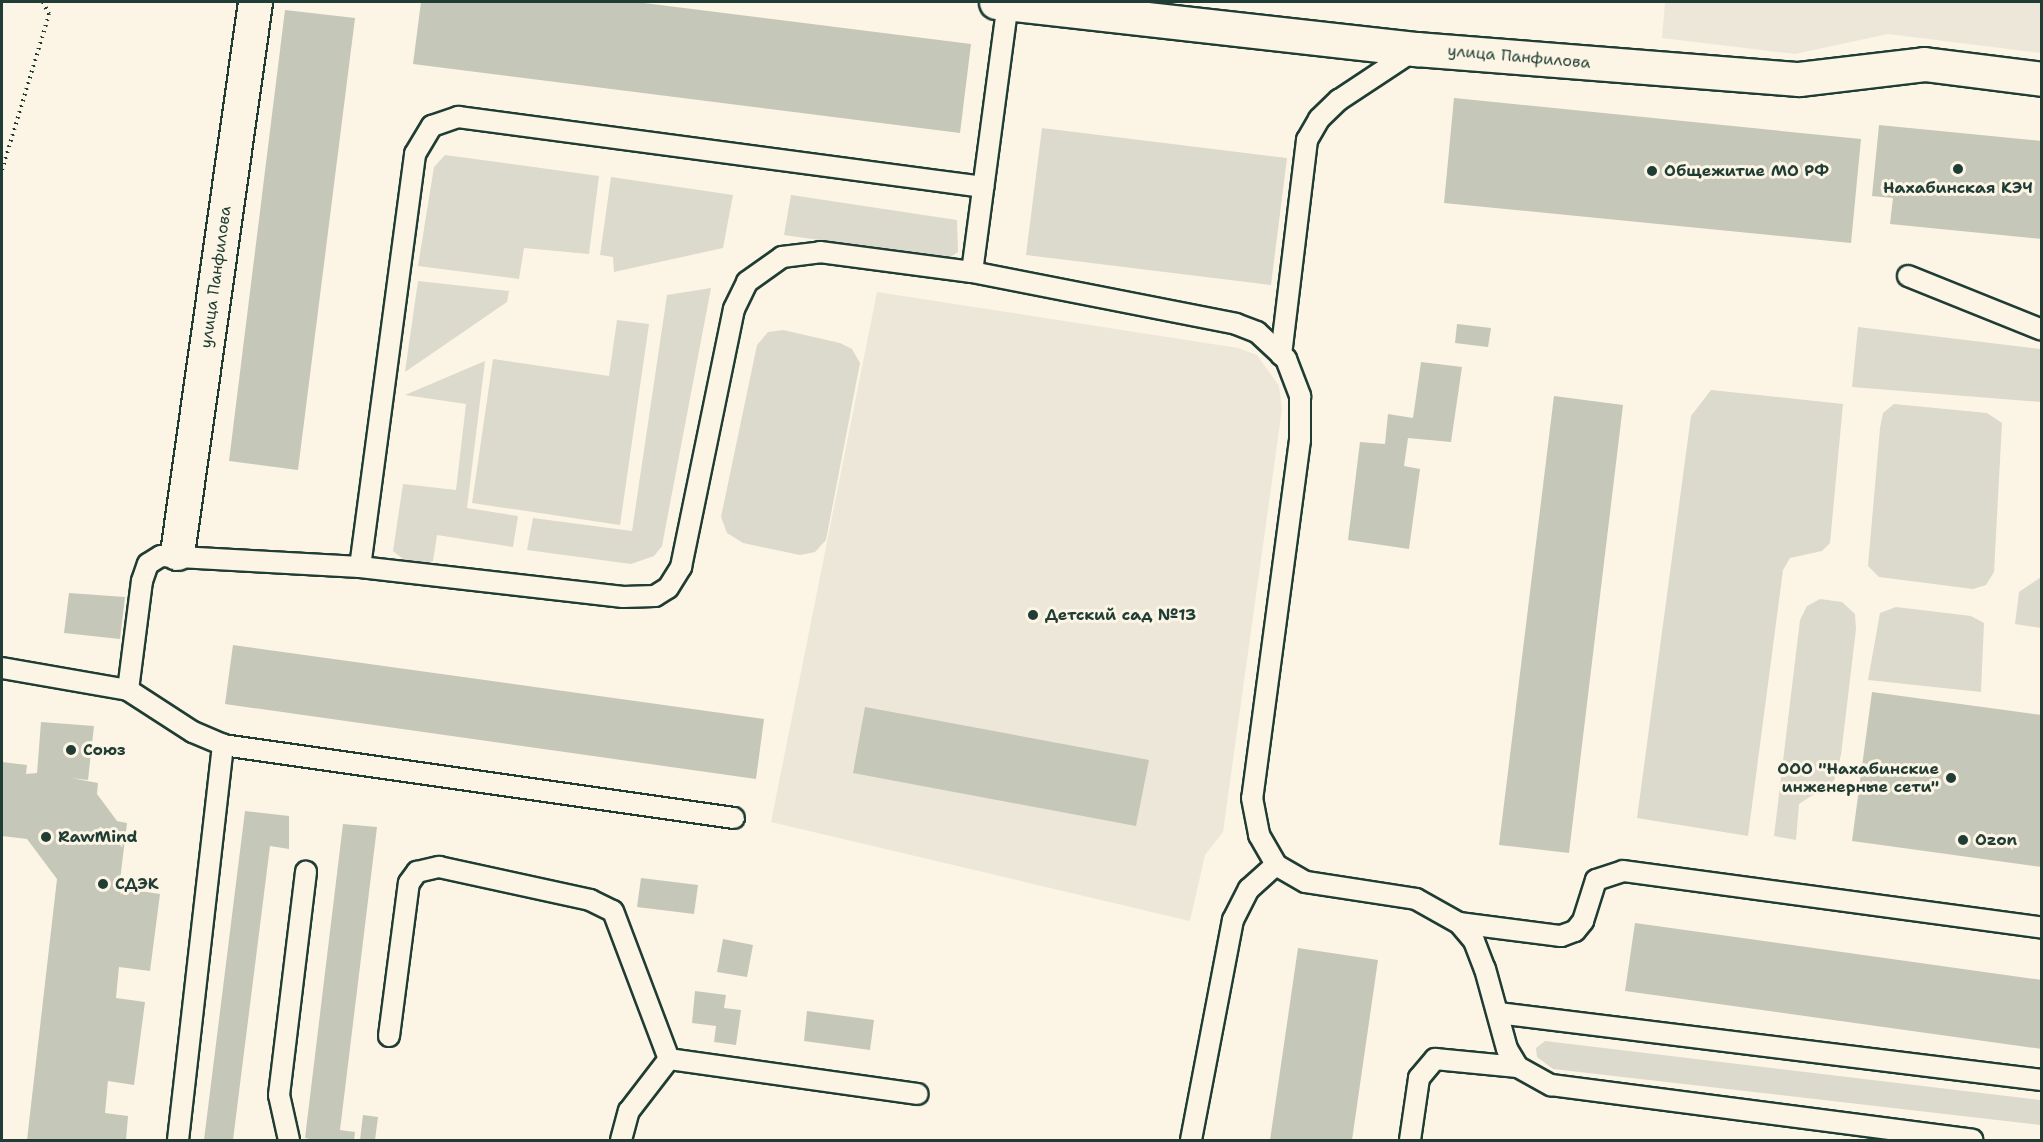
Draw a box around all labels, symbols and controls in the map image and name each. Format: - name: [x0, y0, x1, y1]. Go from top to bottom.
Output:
- street label: улица Панфилова: [1447, 41, 1591, 73]
- place label: Общежитие МО РФ: [1664, 161, 1829, 181]
- marker: Нахабинская КЭЧ: [1951, 162, 1965, 176]
- marker: Общежитие МО РФ: [1645, 164, 1659, 178]
- place label: Нахабинская КЭЧ: [1883, 178, 2033, 198]
- street label: улица Панфилова: [197, 205, 235, 349]
- place label: Детский сад №13: [1045, 605, 1196, 625]
- marker: Детский сад №13: [1026, 608, 1040, 622]
- place label: Союз: [83, 740, 126, 760]
- marker: Союз: [64, 743, 78, 757]
- place label: ООО "Нахабинские инженерные сети": [1777, 759, 1939, 797]
- marker: ООО "Нахабинские инженерные сети": [1944, 771, 1958, 785]
- place label: RawMind: [58, 827, 138, 847]
- marker: RawMind: [39, 830, 53, 844]
- place label: Ozon: [1975, 830, 2017, 850]
- marker: Ozon: [1956, 833, 1970, 847]
- place label: СДЭК: [115, 874, 159, 894]
- marker: СДЭК: [96, 877, 110, 891]

